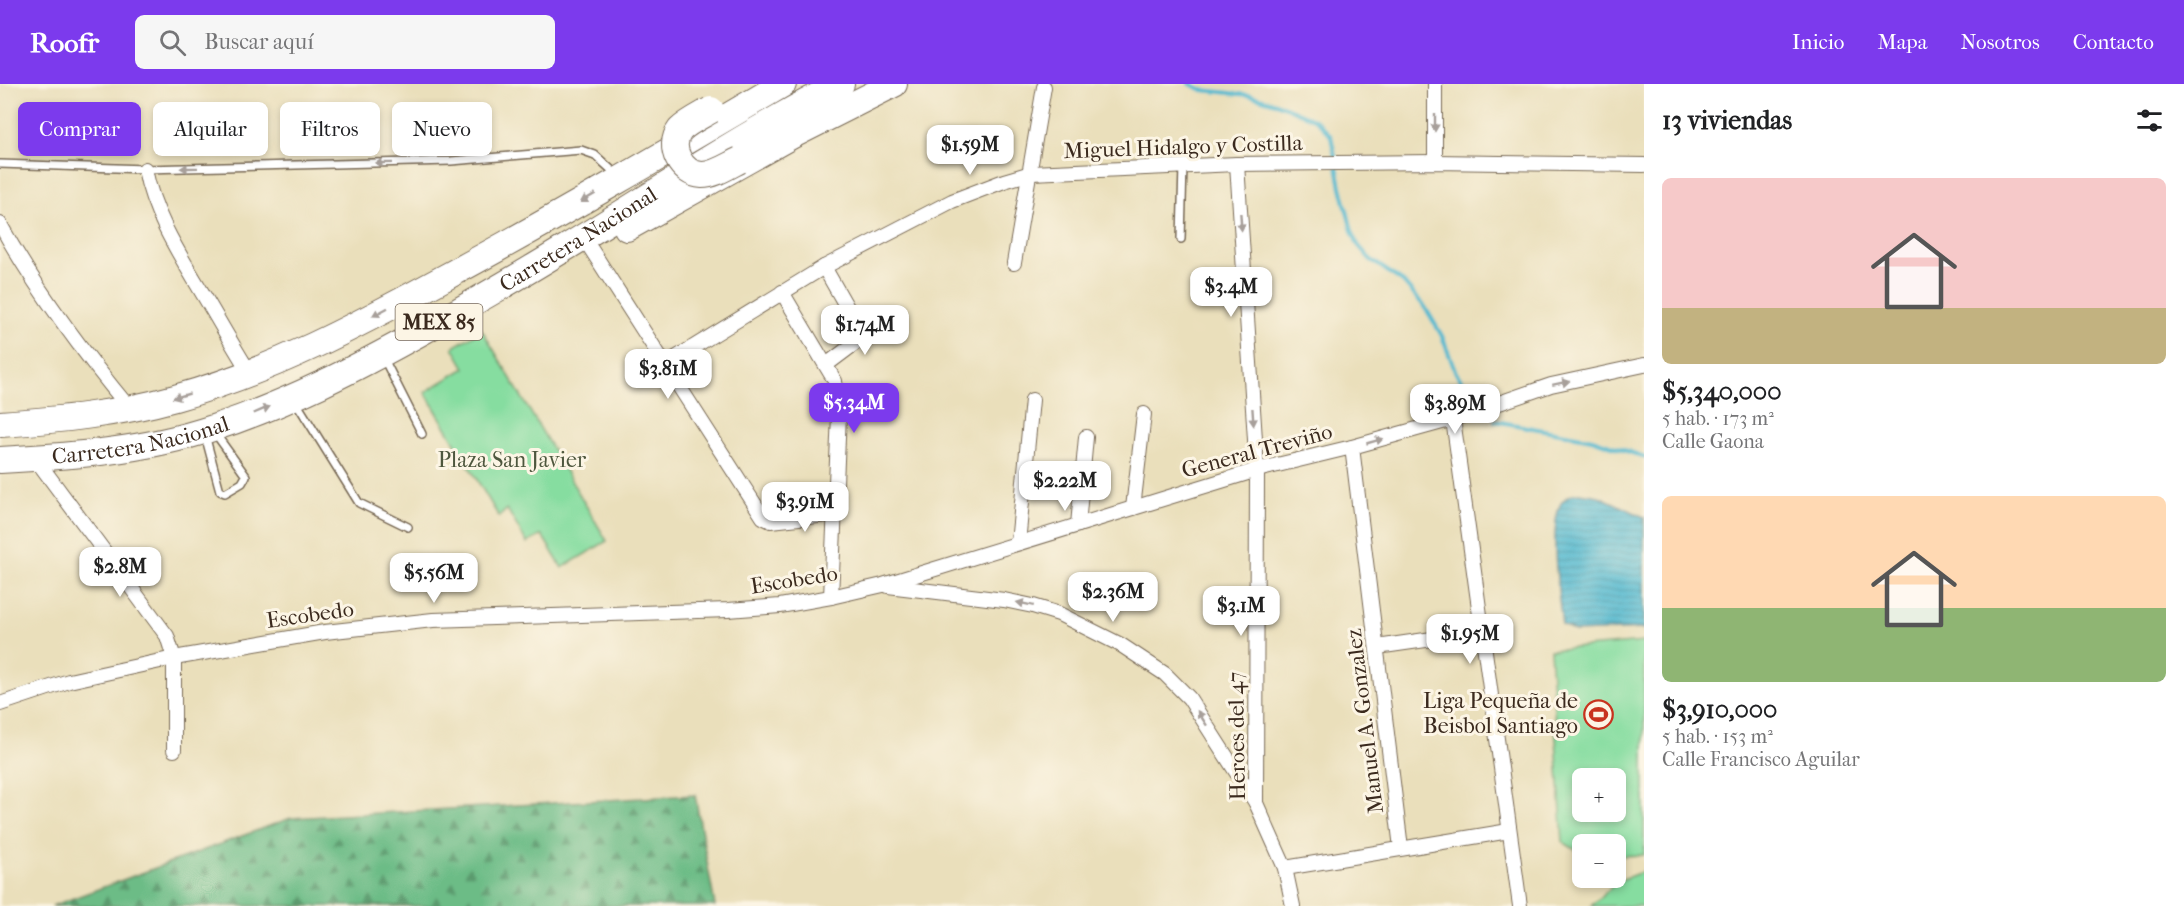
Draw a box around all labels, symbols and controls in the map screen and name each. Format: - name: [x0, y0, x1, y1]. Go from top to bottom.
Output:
- search box: [135, 15, 555, 69]
- text: Roofr: [30, 26, 99, 59]
- icon: search: [156, 26, 189, 59]
- text: Buscar aquí: [204, 29, 314, 55]
- text: Inicio: [1792, 30, 1844, 54]
- text: Mapa: [1877, 30, 1927, 54]
- text: Nosotros: [1960, 30, 2040, 54]
- text: Contacto: [2073, 30, 2154, 54]
- chip: Comprar: [18, 102, 141, 156]
- chip: Alquilar: [153, 102, 268, 156]
- chip: Filtros: [280, 102, 380, 156]
- chip: Nuevo: [392, 102, 492, 156]
- icon: filters: [2133, 104, 2166, 137]
- text: 13 viviendas: [1662, 105, 1792, 136]
- one-way arrow: [1430, 114, 1440, 133]
- pin: $1.59M: [921, 125, 1019, 176]
- street label: Miguel Hidalgo y Costilla: [1063, 130, 1304, 164]
- text: $1.59M: [941, 133, 999, 156]
- one-way arrow: [375, 158, 394, 167]
- one-way arrow: [180, 163, 199, 172]
- street label: Carretera Nacional: [495, 181, 662, 298]
- one-way arrow: [580, 193, 596, 204]
- one-way arrow: [1236, 213, 1245, 232]
- icon: home: [1860, 217, 1968, 325]
- pin: $3.4M: [1189, 267, 1273, 318]
- text: $3.4M: [1204, 275, 1258, 298]
- road number: MEX 85: [396, 304, 482, 340]
- pin: $1.74M: [816, 305, 914, 356]
- one-way arrow: [371, 307, 389, 317]
- text: $1.74M: [835, 313, 895, 336]
- pin: $3.81M: [619, 349, 717, 400]
- text: $3.81M: [639, 357, 697, 380]
- text: $5,340,000: [1662, 376, 1782, 407]
- one-way arrow: [1551, 378, 1570, 387]
- pin: $5.34M: [805, 383, 903, 434]
- pin: $3.89M: [1406, 384, 1504, 435]
- text: $5.34M: [823, 391, 885, 414]
- one-way arrow: [172, 392, 190, 401]
- text: $3.89M: [1424, 392, 1486, 415]
- one-way arrow: [253, 405, 271, 414]
- one-way arrow: [1249, 407, 1258, 426]
- text: 5 hab. · 173 m²: [1662, 407, 1774, 430]
- street label: Carretera Nacional: [51, 411, 232, 470]
- street label: General Treviño: [1179, 418, 1335, 484]
- text: Calle Gaona: [1662, 430, 1764, 453]
- one-way arrow: [1366, 436, 1384, 445]
- park label: Plaza San Javier: [438, 447, 587, 473]
- pin: $2.22M: [1016, 461, 1114, 512]
- text: $2.22M: [1033, 469, 1097, 492]
- pin: $3.91M: [756, 482, 854, 533]
- text: $3.91M: [776, 490, 834, 513]
- icon: home: [1860, 535, 1968, 643]
- pin: $2.8M: [78, 547, 162, 598]
- pin: $5.56M: [385, 553, 483, 604]
- text: $2.8M: [93, 555, 147, 578]
- street label: Escobedo: [749, 560, 839, 600]
- text: $5.56M: [404, 561, 464, 584]
- pin: $2.36M: [1064, 572, 1162, 623]
- text: $2.36M: [1082, 580, 1144, 603]
- pin: $3.1M: [1199, 586, 1283, 637]
- text: $3.1M: [1217, 594, 1265, 617]
- street label: Escobedo: [265, 596, 355, 634]
- one-way arrow: [1015, 599, 1034, 608]
- pin: $1.95M: [1421, 614, 1519, 665]
- text: $1.95M: [1440, 622, 1500, 645]
- street label: Manuel A. Gonzalez: [1341, 627, 1389, 815]
- street label: Heroes del 47: [1223, 671, 1251, 801]
- place label: Liga Pequeña de Beisbol Santiago: [1423, 688, 1578, 739]
- text: $3,910,000: [1662, 694, 1777, 725]
- sports icon: Liga Pequeña de Beisbol Santiago: [1583, 698, 1615, 730]
- one-way arrow: [1197, 710, 1208, 726]
- text: 5 hab. · 153 m²: [1662, 725, 1773, 748]
- text: Calle Francisco Aguilar: [1662, 748, 1860, 771]
- map controls: [1572, 768, 1626, 888]
- button: +: [1572, 768, 1626, 822]
- button: −: [1572, 834, 1626, 888]

